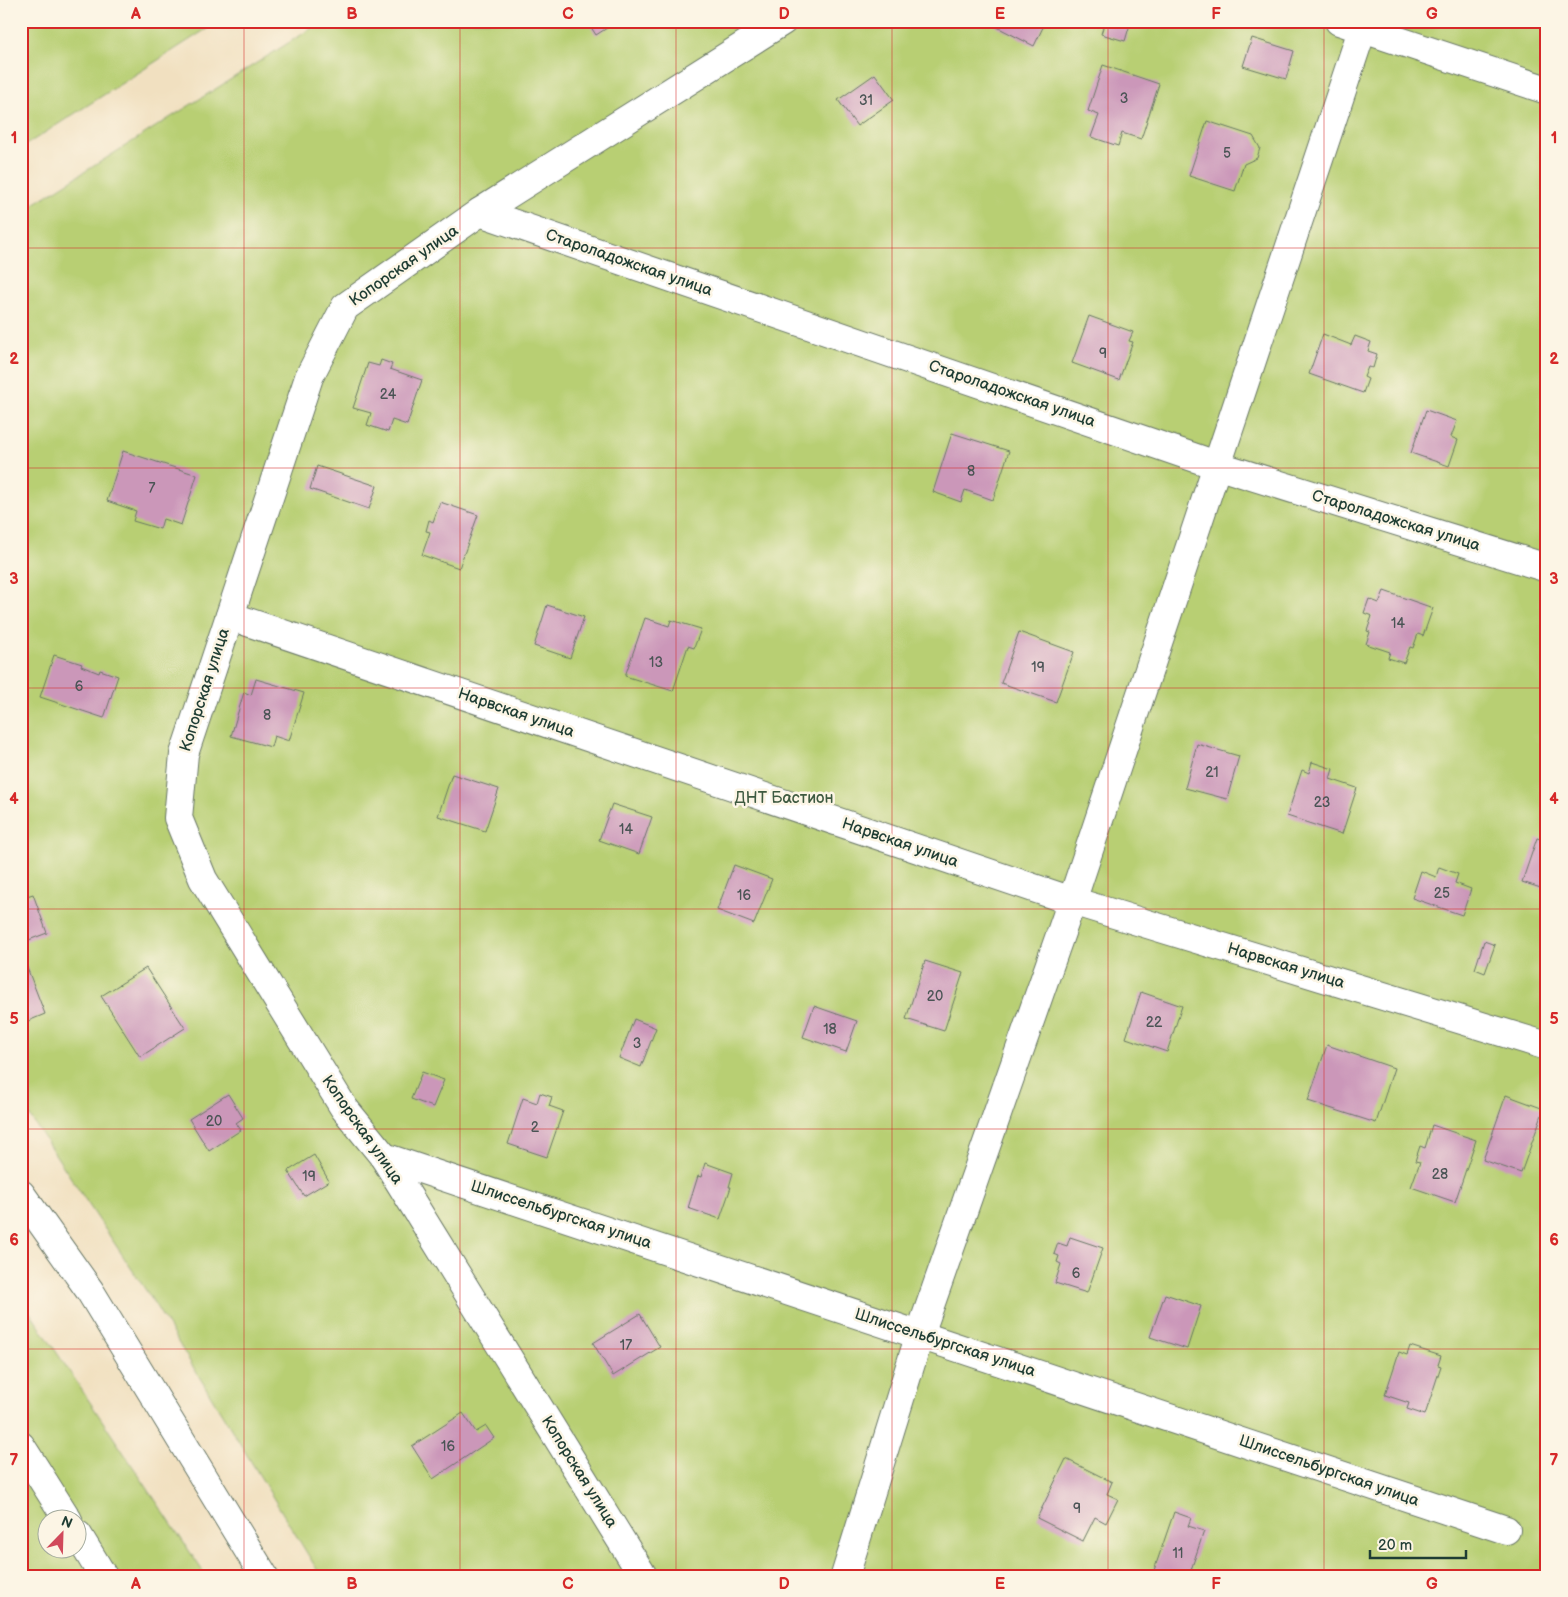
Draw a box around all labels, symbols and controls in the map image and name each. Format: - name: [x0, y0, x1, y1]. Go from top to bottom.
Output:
- text: A: [130, 5, 141, 24]
- text: B: [346, 5, 358, 24]
- text: C: [562, 5, 574, 24]
- text: D: [778, 5, 790, 24]
- text: E: [995, 5, 1005, 24]
- text: F: [1211, 5, 1221, 24]
- text: G: [1426, 5, 1438, 24]
- house number: 3: [1120, 90, 1128, 107]
- house number: 31: [859, 92, 873, 109]
- text: 1: [11, 129, 17, 148]
- text: 1: [1551, 129, 1557, 148]
- house number: 5: [1223, 145, 1231, 162]
- street label: Копорская улица: [346, 221, 462, 311]
- street label: Староладожская улица: [543, 226, 715, 301]
- house number: 9: [1099, 345, 1107, 362]
- text: 2: [9, 350, 19, 369]
- text: 2: [1549, 350, 1559, 369]
- street label: Староладожская улица: [926, 357, 1098, 432]
- house number: 24: [380, 386, 397, 403]
- house number: 8: [967, 463, 975, 480]
- house number: 7: [149, 480, 156, 497]
- street label: Староладожская улица: [1310, 486, 1483, 556]
- text: 3: [9, 570, 19, 589]
- text: 3: [1549, 570, 1559, 589]
- house number: 14: [1391, 615, 1405, 632]
- street label: Копорская улица: [176, 626, 234, 754]
- house number: 13: [649, 654, 663, 671]
- house number: 19: [1031, 659, 1045, 676]
- house number: 6: [75, 678, 84, 695]
- street label: Нарвская улица: [455, 684, 577, 742]
- house number: 8: [263, 707, 271, 724]
- house number: 21: [1205, 764, 1219, 781]
- park label: ДНТ Бастион: [735, 789, 834, 808]
- text: 4: [9, 790, 19, 809]
- text: 4: [1549, 790, 1559, 809]
- house number: 23: [1314, 794, 1330, 811]
- street label: Нарвская улица: [839, 814, 961, 872]
- house number: 14: [619, 821, 633, 838]
- house number: 25: [1434, 885, 1450, 902]
- house number: 16: [737, 887, 751, 904]
- street label: Нарвская улица: [1225, 939, 1348, 993]
- house number: 20: [927, 988, 943, 1005]
- text: 5: [9, 1010, 19, 1029]
- text: 5: [1549, 1010, 1559, 1029]
- house number: 22: [1146, 1014, 1163, 1031]
- house number: 18: [823, 1021, 837, 1038]
- house number: 3: [633, 1035, 641, 1052]
- street label: Копорская улица: [317, 1072, 407, 1188]
- house number: 20: [206, 1113, 222, 1130]
- house number: 2: [531, 1119, 540, 1136]
- house number: 28: [1432, 1166, 1448, 1183]
- house number: 19: [302, 1168, 316, 1185]
- street label: Шлиссельбургская улица: [468, 1177, 654, 1253]
- text: 6: [9, 1231, 19, 1250]
- text: 6: [1549, 1231, 1559, 1250]
- house number: 6: [1072, 1265, 1081, 1282]
- street label: Шлиссельбургская улица: [852, 1305, 1038, 1381]
- house number: 17: [620, 1337, 632, 1354]
- street label: Копорская улица: [537, 1413, 621, 1532]
- street label: Шлиссельбургская улица: [1236, 1431, 1422, 1511]
- house number: 16: [441, 1438, 455, 1455]
- text: 7: [10, 1451, 19, 1470]
- text: 7: [1550, 1451, 1559, 1470]
- house number: 9: [1073, 1500, 1081, 1517]
- north arrow: [38, 1510, 88, 1560]
- text: N: [59, 1513, 75, 1532]
- scale bar: [1370, 1527, 1467, 1559]
- text: 20 m: [1378, 1536, 1412, 1555]
- house number: 11: [1173, 1545, 1183, 1562]
- text: A: [130, 1575, 141, 1594]
- text: B: [346, 1575, 358, 1594]
- text: C: [562, 1575, 574, 1594]
- text: D: [778, 1575, 790, 1594]
- text: E: [995, 1575, 1005, 1594]
- text: F: [1211, 1575, 1221, 1594]
- text: G: [1426, 1575, 1438, 1594]

